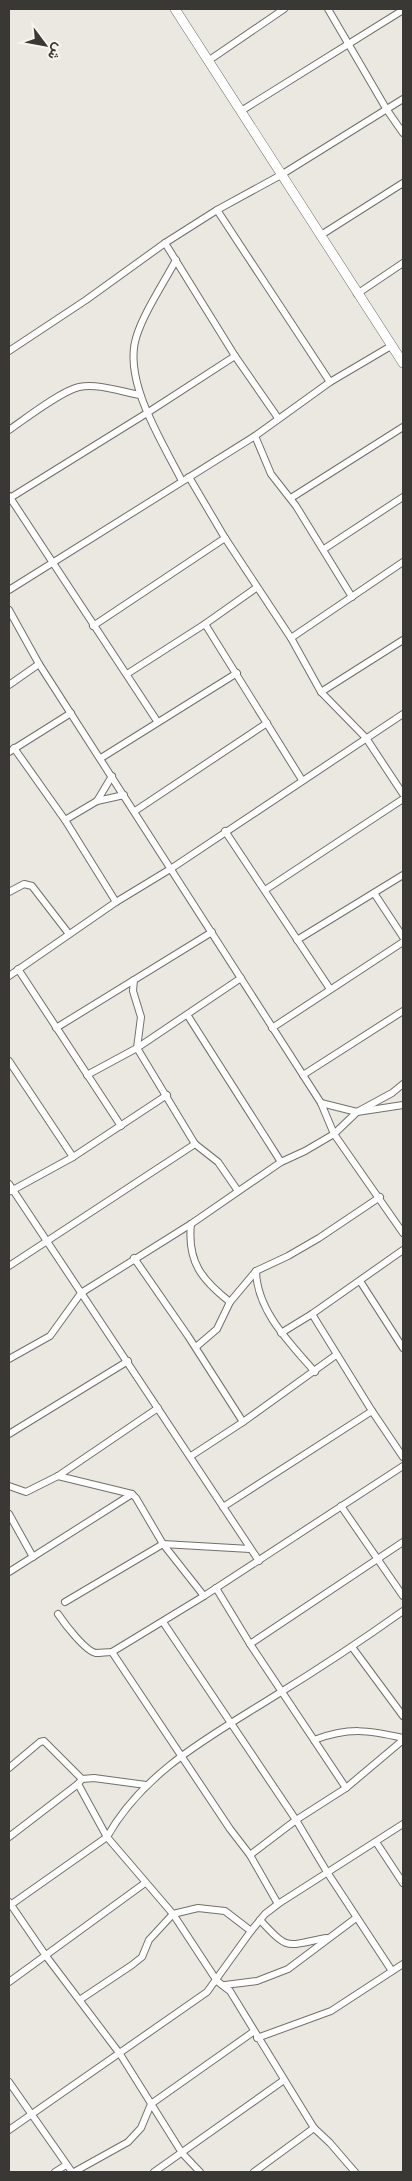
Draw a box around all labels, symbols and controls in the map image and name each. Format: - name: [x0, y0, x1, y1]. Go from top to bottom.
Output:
- north arrow: [20, 20, 70, 70]
- text: ش: [44, 40, 68, 64]

